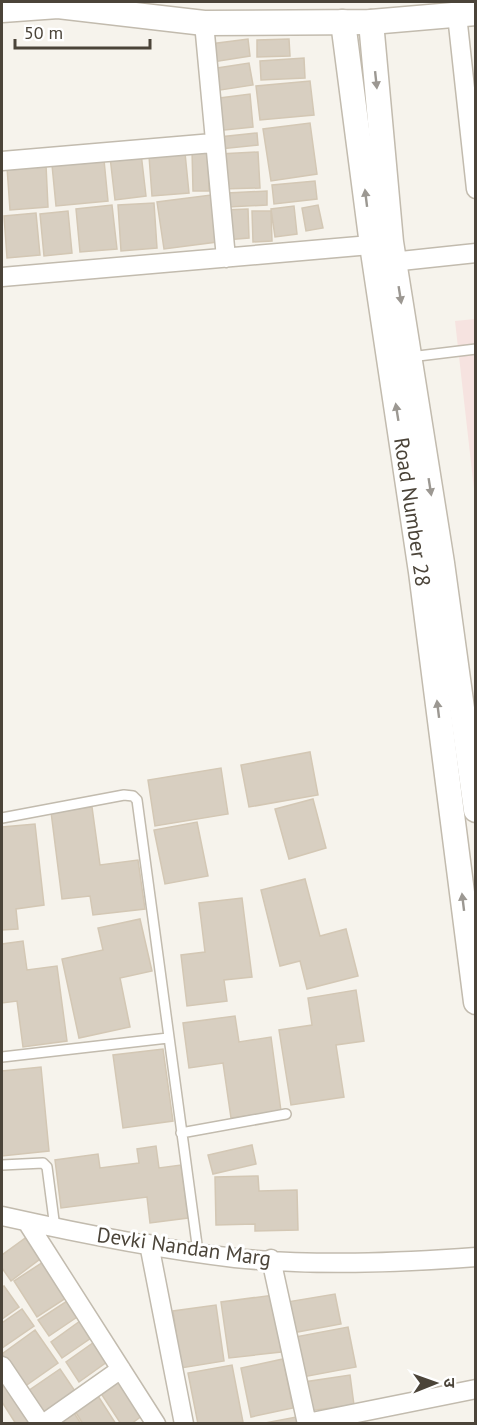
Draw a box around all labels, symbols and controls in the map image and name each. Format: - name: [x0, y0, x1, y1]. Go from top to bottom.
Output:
- scale bar: [15, 12, 150, 50]
- text: 50 m: [24, 21, 63, 44]
- one-way arrow: [371, 71, 380, 90]
- one-way arrow: [361, 188, 370, 207]
- one-way arrow: [395, 285, 404, 304]
- one-way arrow: [392, 402, 401, 421]
- street label: Road Number 28: [388, 436, 437, 588]
- one-way arrow: [426, 478, 435, 497]
- one-way arrow: [434, 699, 443, 718]
- one-way arrow: [458, 893, 468, 912]
- street label: Devki Nandan Marg: [95, 1221, 273, 1272]
- north arrow: [405, 1353, 465, 1413]
- text: उ: [440, 1378, 460, 1388]

